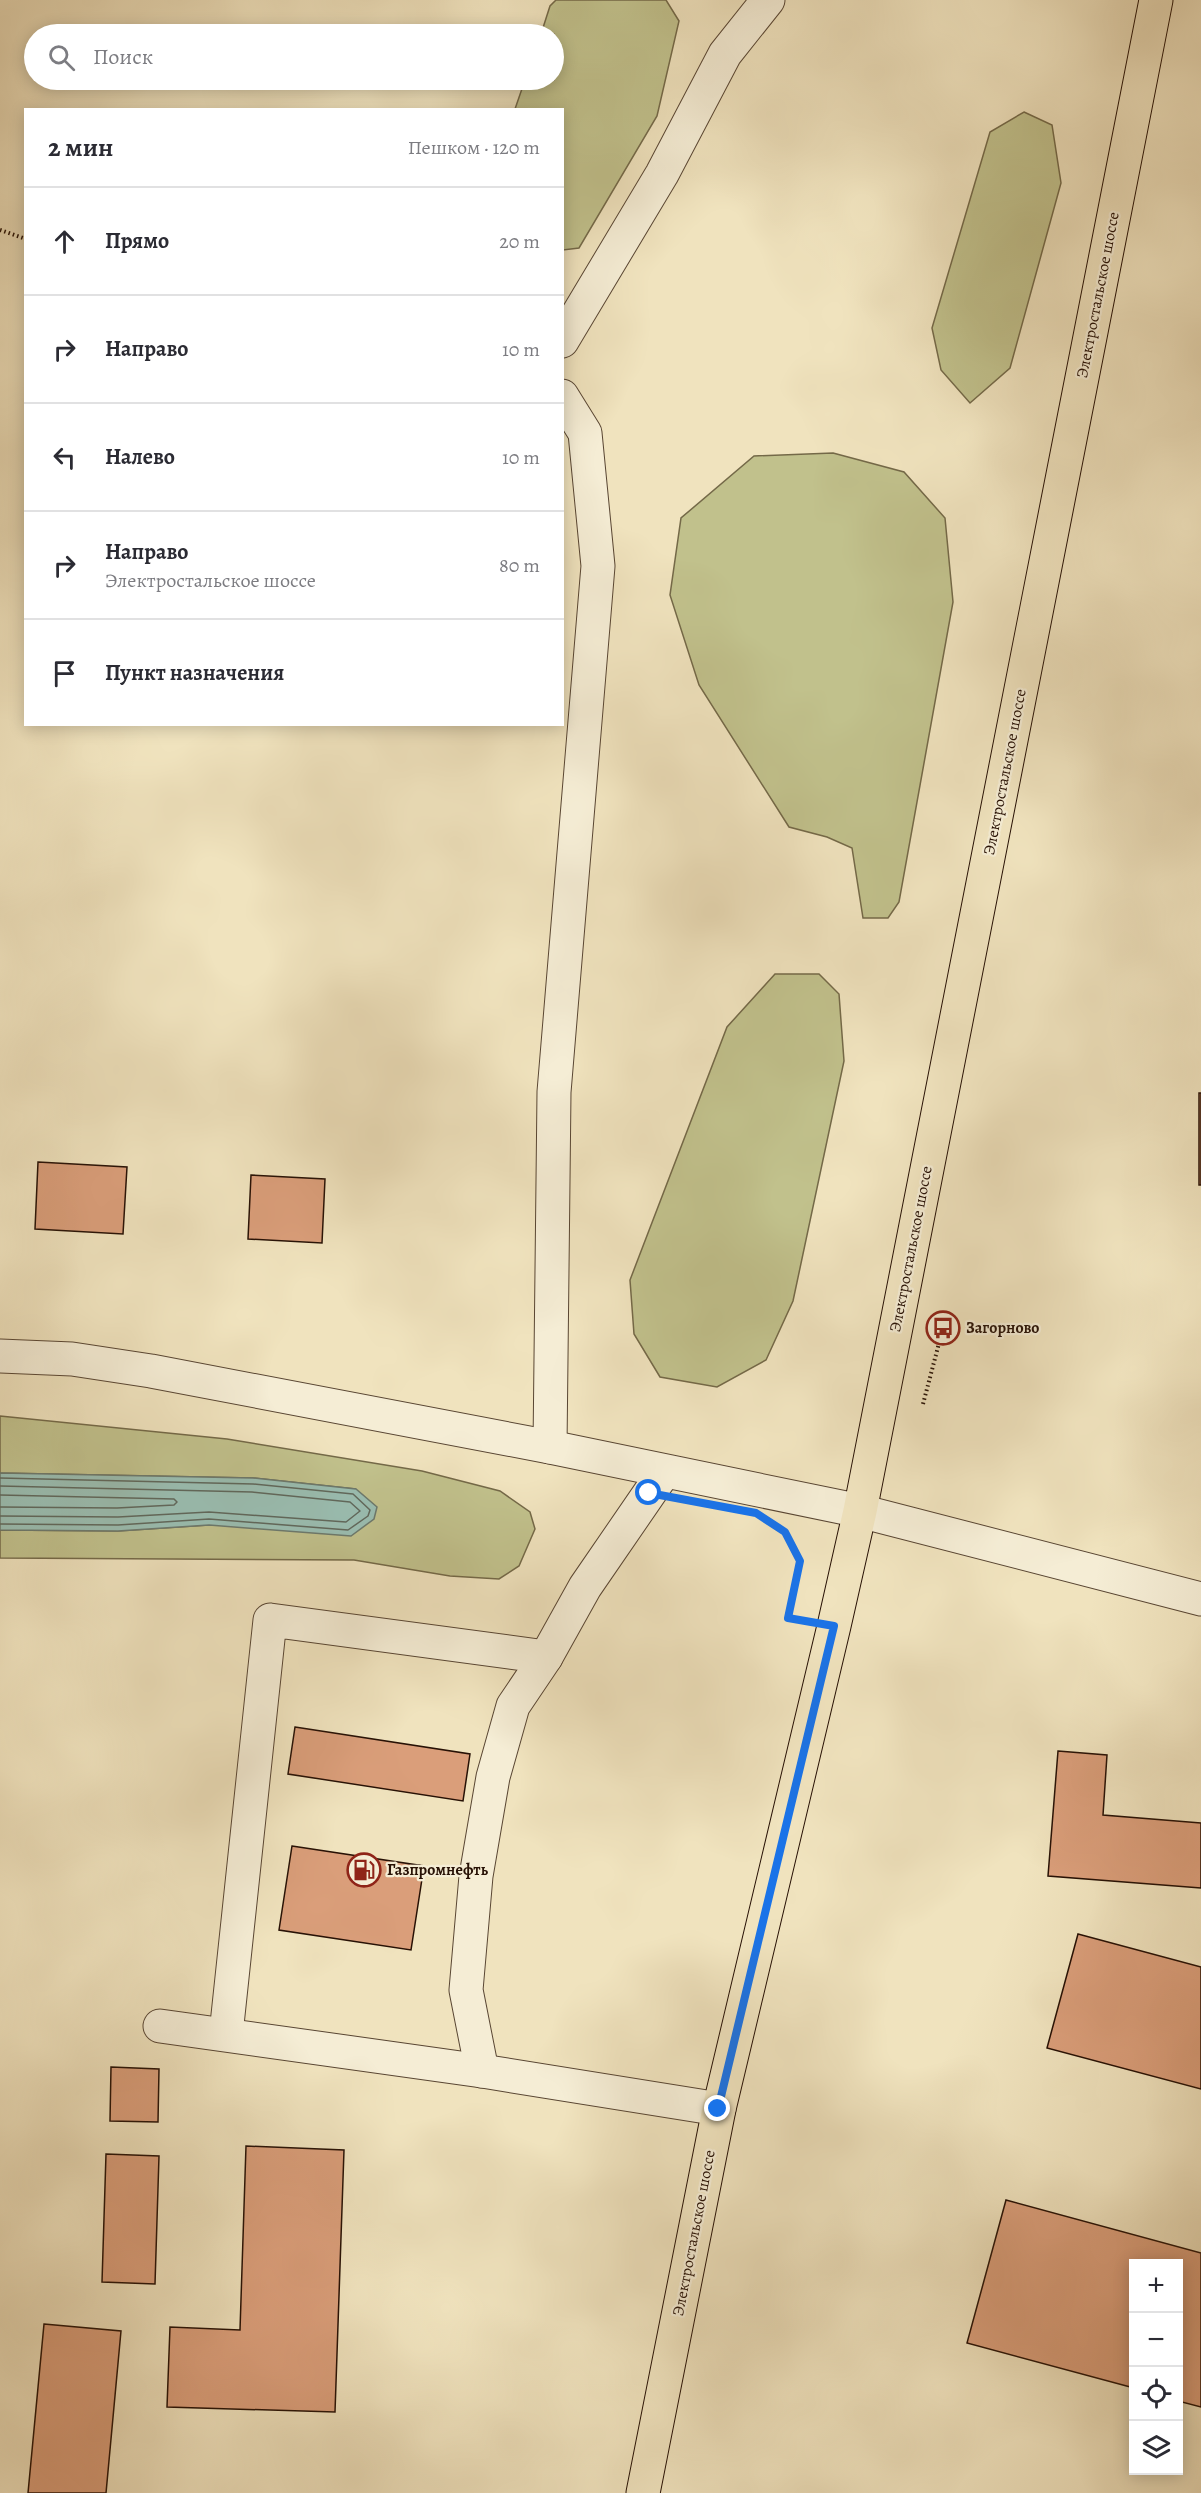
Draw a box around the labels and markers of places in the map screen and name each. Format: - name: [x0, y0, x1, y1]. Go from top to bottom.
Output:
- bus stop icon: Загорново: [925, 1310, 961, 1346]
- place label: Загорново: [966, 1317, 1039, 1339]
- fuel station icon: Газпромнефть: [346, 1852, 382, 1888]
- place label: Газпромнефть: [387, 1859, 489, 1881]

